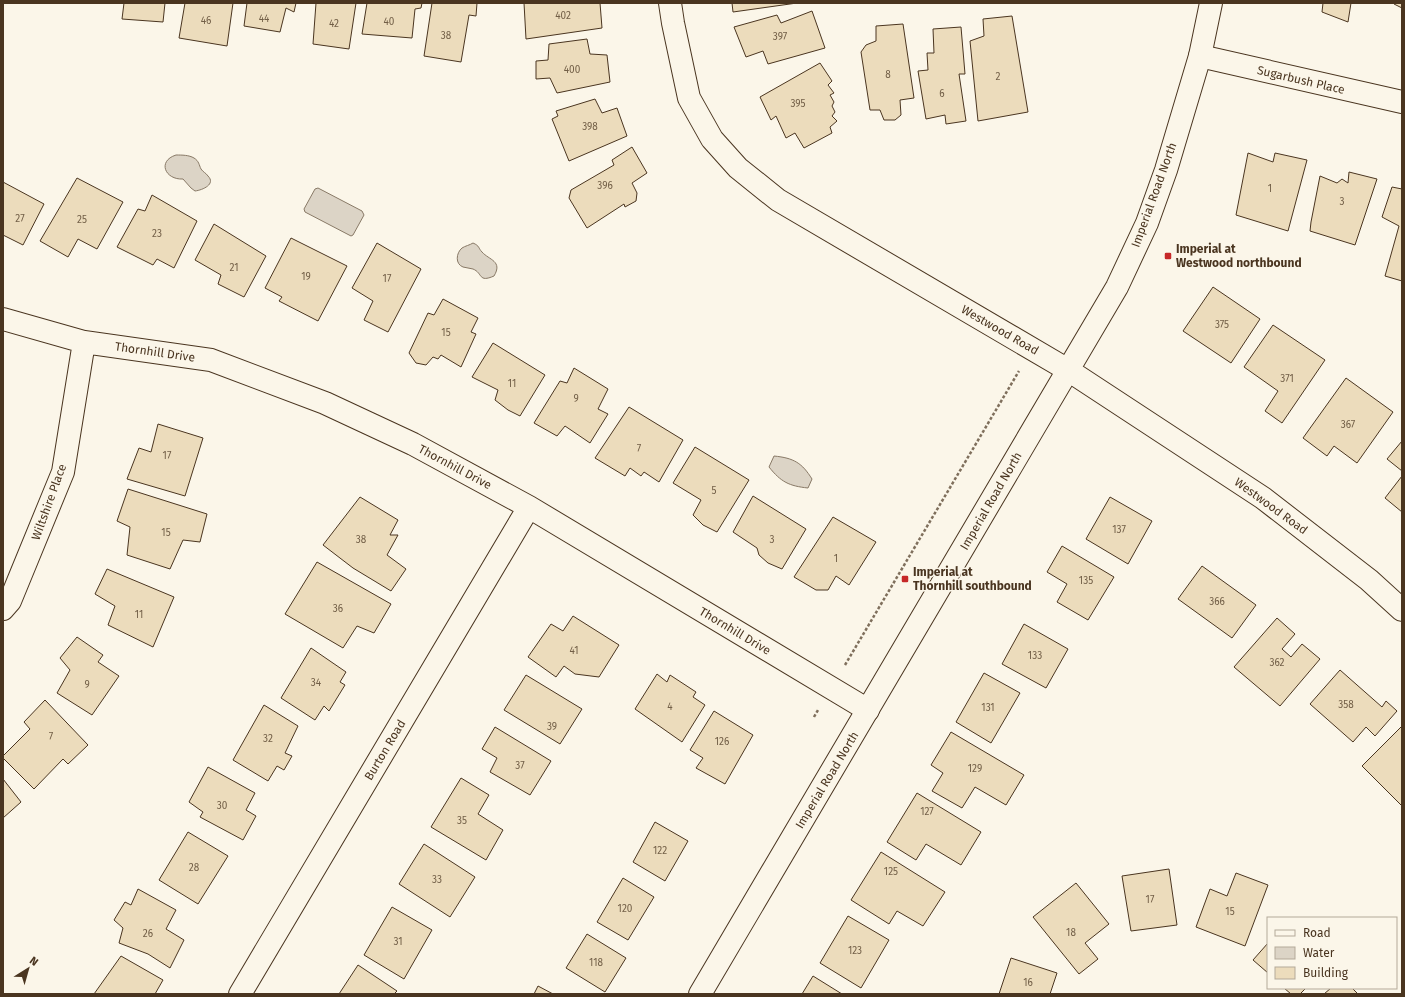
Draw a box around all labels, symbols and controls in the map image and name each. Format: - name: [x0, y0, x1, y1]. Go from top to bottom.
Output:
- house number: 402: [555, 10, 571, 22]
- house number: 44: [259, 13, 270, 25]
- house number: 46: [201, 15, 211, 27]
- house number: 40: [384, 16, 395, 28]
- house number: 42: [329, 18, 339, 30]
- house number: 38: [441, 30, 452, 42]
- house number: 397: [773, 31, 788, 43]
- street label: Sugarbush Place: [1256, 63, 1346, 97]
- house number: 400: [564, 64, 581, 76]
- house number: 8: [885, 69, 891, 81]
- house number: 2: [996, 71, 1001, 83]
- house number: 6: [939, 88, 945, 100]
- house number: 395: [790, 98, 806, 110]
- house number: 398: [582, 121, 598, 133]
- street label: Imperial Road North: [1128, 141, 1180, 249]
- house number: 396: [597, 180, 613, 192]
- house number: 1: [1268, 183, 1272, 195]
- house number: 3: [1340, 196, 1345, 208]
- house number: 27: [15, 213, 25, 225]
- house number: 25: [77, 214, 87, 226]
- house number: 23: [152, 228, 162, 240]
- place label: Imperial at Westwood northbound: [1176, 242, 1302, 270]
- marker: Imperial at Westwood northbound: [1163, 251, 1173, 261]
- house number: 21: [229, 262, 239, 274]
- house number: 19: [301, 271, 311, 283]
- house number: 17: [383, 273, 392, 285]
- street label: Westwood Road: [959, 302, 1041, 358]
- house number: 375: [1215, 319, 1229, 331]
- house number: 15: [441, 327, 451, 339]
- street label: Thornhill Drive: [114, 339, 196, 365]
- house number: 371: [1280, 373, 1294, 385]
- house number: 11: [508, 378, 516, 390]
- house number: 9: [573, 393, 579, 405]
- house number: 367: [1341, 419, 1356, 431]
- street label: Thornhill Drive: [416, 442, 494, 492]
- house number: 7: [637, 443, 642, 455]
- house number: 17: [163, 450, 172, 462]
- street label: Imperial Road North: [957, 450, 1025, 552]
- street label: Wiltshire Place: [29, 462, 69, 542]
- street label: Westwood Road: [1232, 475, 1310, 537]
- house number: 5: [711, 485, 717, 497]
- house number: 137: [1112, 524, 1126, 536]
- house number: 15: [161, 527, 171, 539]
- house number: 38: [356, 534, 367, 546]
- house number: 3: [770, 534, 775, 546]
- house number: 1: [834, 553, 838, 565]
- place label: Imperial at Thornhill southbound: [913, 565, 1032, 593]
- marker: Imperial at Thornhill southbound: [900, 574, 910, 584]
- house number: 135: [1079, 575, 1093, 587]
- house number: 366: [1209, 596, 1225, 608]
- house number: 36: [333, 603, 343, 615]
- street label: Thornhill Drive: [697, 604, 773, 658]
- house number: 11: [135, 609, 143, 621]
- house number: 41: [569, 645, 579, 657]
- house number: 133: [1028, 650, 1042, 662]
- house number: 362: [1269, 657, 1285, 669]
- house number: 34: [311, 677, 322, 689]
- house number: 9: [84, 679, 90, 691]
- house number: 358: [1338, 699, 1354, 711]
- house number: 4: [667, 701, 673, 713]
- house number: 131: [981, 702, 995, 714]
- street label: Burton Road: [361, 717, 409, 783]
- house number: 39: [547, 721, 557, 733]
- street label: Imperial Road North: [792, 729, 862, 831]
- house number: 7: [49, 731, 54, 743]
- house number: 32: [263, 733, 273, 745]
- house number: 126: [715, 736, 729, 748]
- house number: 37: [515, 760, 525, 772]
- house number: 129: [968, 763, 982, 775]
- house number: 30: [217, 800, 228, 812]
- house number: 127: [920, 806, 934, 818]
- house number: 35: [457, 815, 467, 827]
- house number: 122: [653, 845, 667, 857]
- house number: 28: [189, 862, 200, 874]
- house number: 125: [884, 866, 898, 878]
- house number: 33: [432, 874, 442, 886]
- house number: 17: [1146, 894, 1155, 906]
- house number: 120: [618, 903, 633, 915]
- house number: 15: [1225, 906, 1235, 918]
- legend: [1267, 917, 1397, 989]
- text: Road: [1303, 926, 1331, 940]
- house number: 18: [1066, 927, 1076, 939]
- house number: 26: [143, 928, 153, 940]
- house number: 31: [393, 936, 403, 948]
- house number: 123: [848, 945, 862, 957]
- text: Water: [1303, 946, 1335, 960]
- north arrow: [8, 949, 48, 989]
- text: N: [27, 954, 41, 969]
- house number: 118: [589, 957, 604, 969]
- text: Building: [1303, 966, 1349, 980]
- house number: 16: [1023, 977, 1033, 989]

